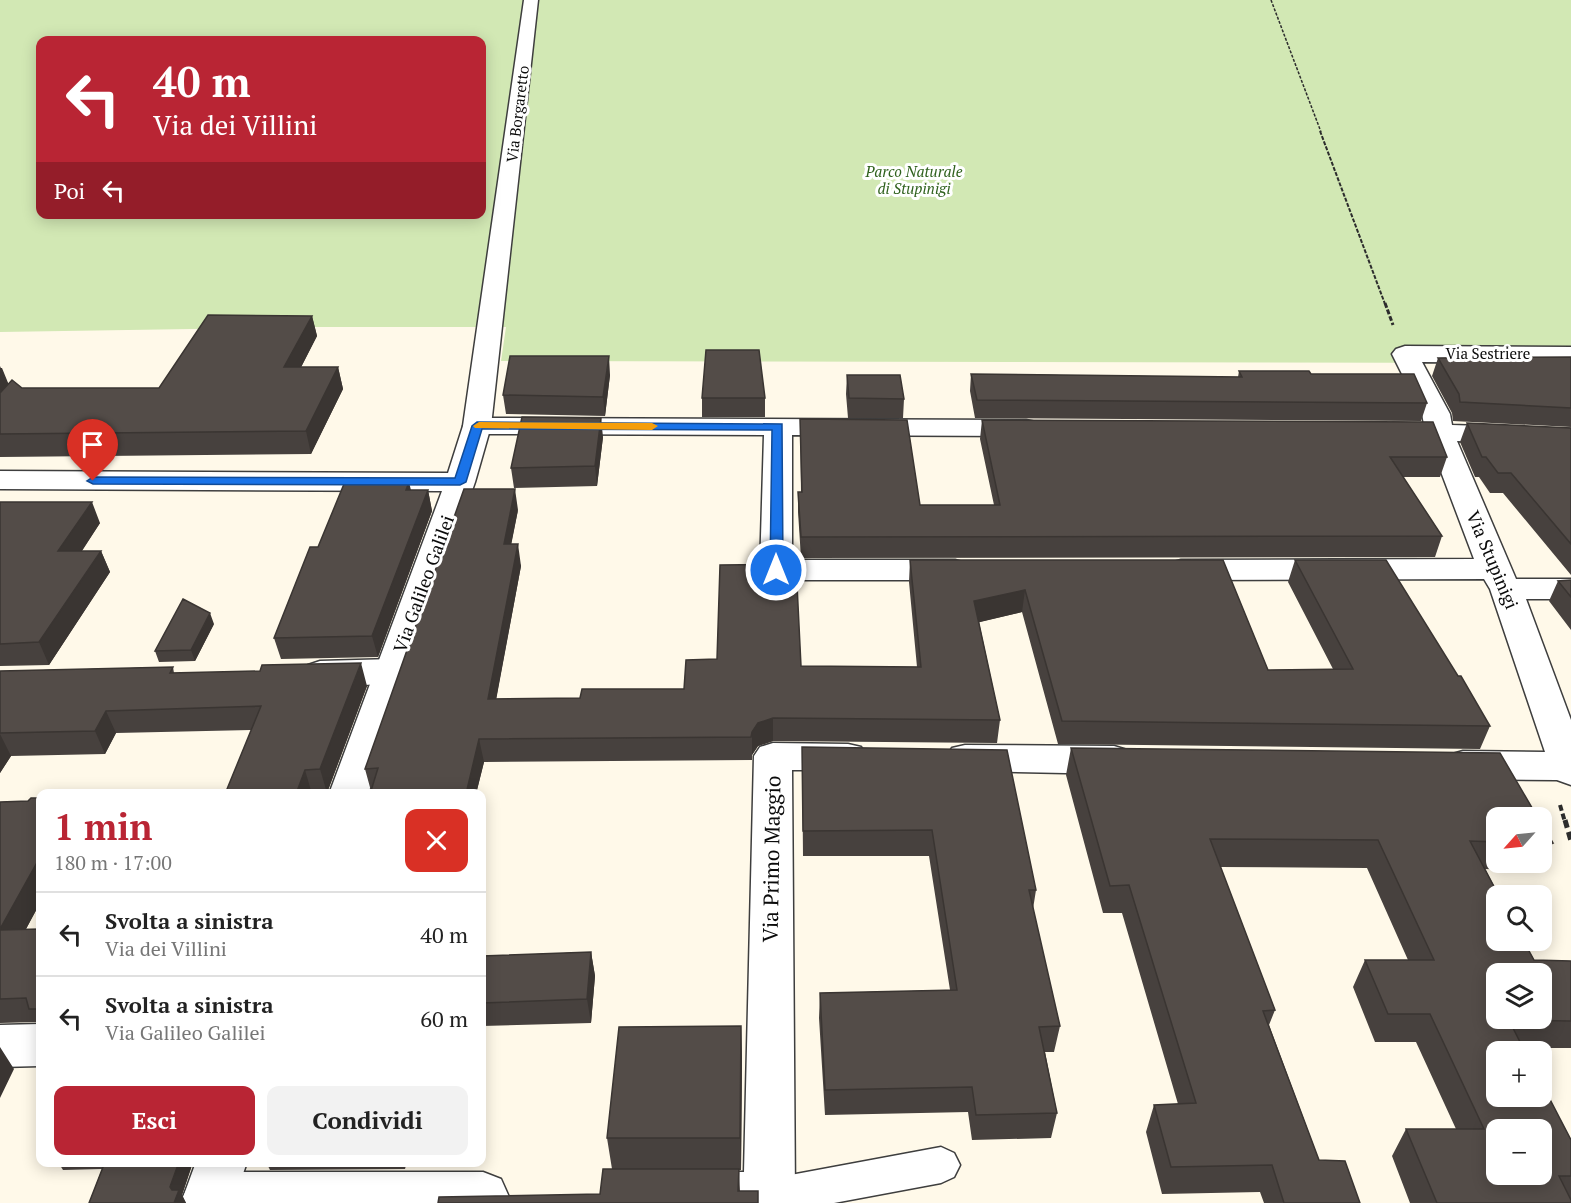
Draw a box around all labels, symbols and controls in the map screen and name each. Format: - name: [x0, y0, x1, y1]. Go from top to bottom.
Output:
- text: 40 m: [153, 53, 251, 109]
- icon: left: [54, 60, 132, 138]
- street label: Via Borgaretto: [501, 64, 533, 163]
- text: Via dei Villini: [153, 107, 317, 143]
- park label: Parco Naturale di Stupinigi: [865, 161, 963, 198]
- icon: left: [97, 174, 130, 207]
- text: Poi: [54, 176, 85, 205]
- street label: Via Sestriere: [1446, 343, 1530, 363]
- pin: [67, 419, 118, 481]
- icon: arrive: [76, 428, 109, 461]
- street label: Via Stupinigi: [1461, 507, 1524, 612]
- street label: Via Galileo Galilei: [387, 512, 459, 656]
- position arrow: [744, 538, 808, 602]
- street label: Via Primo Maggio: [756, 775, 786, 943]
- text: 1 min: [54, 803, 152, 850]
- north arrow: [1486, 807, 1552, 873]
- map controls: [1486, 807, 1552, 1185]
- button: close: [405, 809, 468, 872]
- text: 180 m · 17:00: [54, 849, 172, 876]
- button: search: [1486, 885, 1552, 951]
- text: Svolta a sinistra: [105, 906, 274, 935]
- icon: left: [54, 918, 87, 951]
- text: 40 m: [420, 920, 468, 949]
- text: Via dei Villini: [105, 935, 227, 962]
- button: layers: [1486, 963, 1552, 1029]
- text: Svolta a sinistra: [105, 990, 274, 1019]
- icon: left: [54, 1002, 87, 1035]
- text: 60 m: [420, 1004, 468, 1033]
- text: Via Galileo Galilei: [105, 1019, 266, 1046]
- button: +: [1486, 1041, 1552, 1107]
- button: Esci: [54, 1086, 255, 1155]
- button: Condividi: [267, 1086, 468, 1155]
- button: −: [1486, 1119, 1552, 1185]

